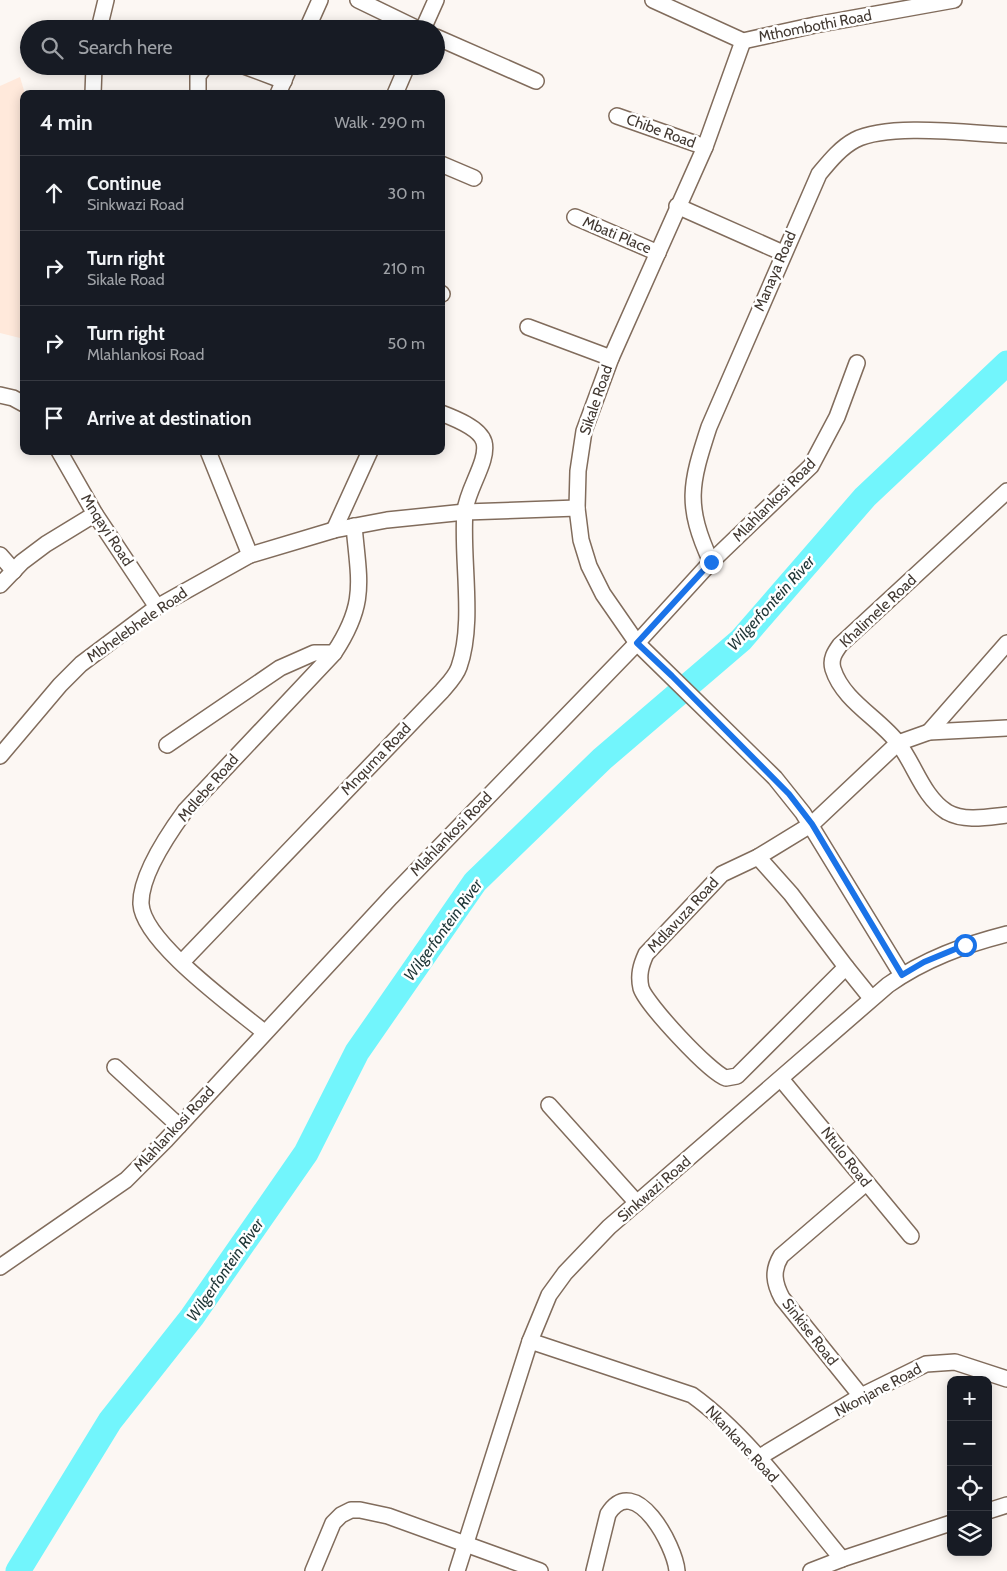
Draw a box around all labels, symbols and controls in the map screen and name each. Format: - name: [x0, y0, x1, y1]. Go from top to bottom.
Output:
- street label: Mthombothi Road: [757, 6, 873, 46]
- search box: [20, 20, 445, 75]
- icon: search: [38, 34, 66, 62]
- text: Search here: [78, 36, 172, 59]
- text: 4 min: [40, 110, 93, 135]
- street label: Chibe Road: [624, 110, 698, 152]
- text: Walk · 290 m: [335, 113, 425, 132]
- text: Continue: [87, 172, 161, 195]
- icon: ahead: [40, 179, 68, 207]
- text: 30 m: [388, 184, 425, 203]
- text: Sinkwazi Road: [87, 195, 184, 214]
- street label: Mbati Place: [580, 213, 654, 258]
- street label: Manaya Road: [750, 228, 800, 314]
- text: Turn right: [87, 247, 165, 270]
- icon: right: [40, 254, 68, 282]
- text: 210 m: [383, 259, 425, 278]
- text: Sikale Road: [87, 270, 165, 289]
- text: Turn right: [87, 322, 165, 345]
- icon: right: [40, 329, 68, 357]
- text: 50 m: [388, 334, 425, 353]
- text: Mlahlankosi Road: [87, 345, 204, 364]
- street label: Sikale Road: [576, 363, 616, 437]
- icon: arrive: [40, 404, 68, 432]
- text: Arrive at destination: [87, 407, 251, 430]
- street label: Mlahlankosi Road: [729, 455, 819, 545]
- street label: Mnqayi Road: [77, 491, 137, 569]
- route end: [700, 551, 723, 574]
- water label: Wilgerfontein River: [723, 551, 819, 654]
- street label: Khalimele Road: [836, 571, 920, 651]
- street label: Mbhelebhele Road: [83, 584, 191, 666]
- street label: Mnquma Road: [337, 719, 415, 799]
- street label: Mdlebe Road: [174, 751, 242, 825]
- street label: Mlahlankosi Road: [406, 788, 496, 880]
- street label: Mdlavuza Road: [644, 874, 722, 956]
- water label: Wilgerfontein River: [400, 875, 487, 985]
- route start: [954, 934, 977, 957]
- street label: Mlahlankosi Road: [130, 1083, 218, 1175]
- street label: Ntulo Road: [817, 1123, 875, 1191]
- street label: Sinkwazi Road: [614, 1152, 694, 1226]
- water label: Wilgerfontein River: [182, 1214, 268, 1325]
- street label: Sinkise Road: [778, 1295, 842, 1369]
- street label: Nkonjane Road: [831, 1360, 925, 1420]
- map controls: [947, 1376, 992, 1556]
- button: +: [947, 1376, 992, 1421]
- street label: Nkankane Road: [702, 1402, 782, 1486]
- button: −: [947, 1421, 992, 1466]
- button: locate: [947, 1466, 992, 1511]
- button: layers: [947, 1511, 992, 1556]

